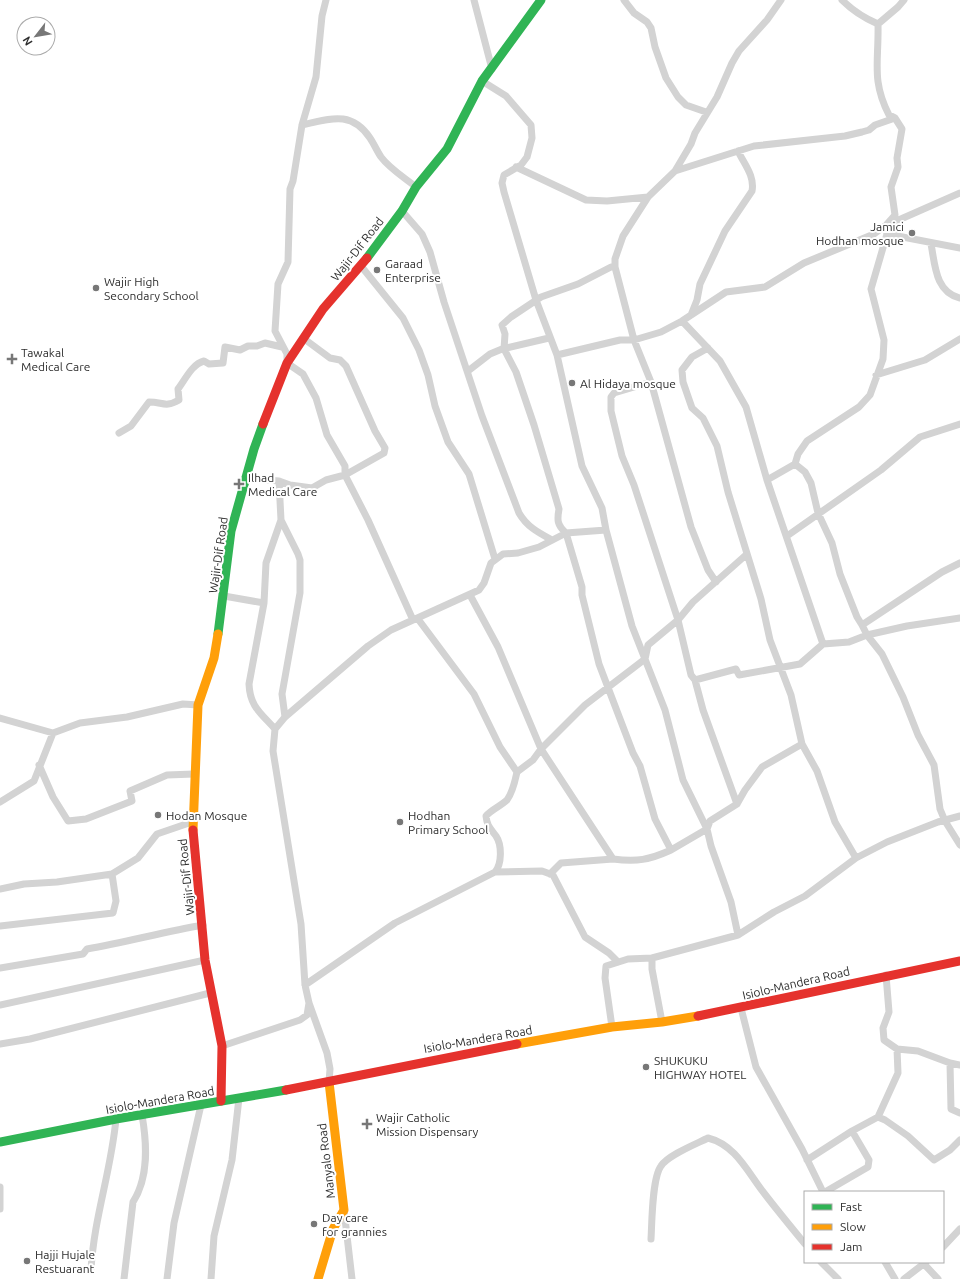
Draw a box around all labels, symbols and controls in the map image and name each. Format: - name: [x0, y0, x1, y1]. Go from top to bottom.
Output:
- north arrow: [16, 16, 56, 56]
- text: N: [20, 35, 35, 48]
- street label: Wajir-Dif Road: [328, 215, 386, 283]
- place label: Jamici Hodhan mosque: [816, 220, 904, 247]
- marker: Jamici Hodhan mosque: [907, 228, 917, 238]
- place label: Garaad Enterprise: [385, 257, 441, 284]
- marker: Garaad Enterprise: [372, 265, 382, 275]
- place label: Wajir High Secondary School: [104, 275, 199, 302]
- marker: Wajir High Secondary School: [91, 283, 101, 293]
- place label: Tawakal Medical Care: [21, 346, 90, 373]
- marker: Tawakal Medical Care: [6, 353, 18, 365]
- place label: Al Hidaya mosque: [580, 377, 676, 390]
- marker: Al Hidaya mosque: [567, 378, 577, 388]
- place label: Ilhad Medical Care: [248, 471, 317, 498]
- marker: Ilhad Medical Care: [233, 478, 245, 490]
- street label: Wajir-Dif Road: [206, 516, 230, 594]
- place label: Hodan Mosque: [166, 809, 247, 822]
- place label: Hodhan Primary School: [408, 809, 488, 836]
- marker: Hodan Mosque: [153, 810, 163, 820]
- marker: Hodhan Primary School: [395, 817, 405, 827]
- street label: Wajir-Dif Road: [176, 838, 196, 916]
- street label: Isiolo-Mandera Road: [741, 964, 851, 1002]
- street label: Isiolo-Mandera Road: [423, 1023, 533, 1055]
- place label: SHUKUKU HIGHWAY HOTEL: [654, 1054, 746, 1081]
- marker: SHUKUKU HIGHWAY HOTEL: [641, 1062, 651, 1072]
- street label: Isiolo-Mandera Road: [105, 1084, 215, 1116]
- place label: Wajir Catholic Mission Dispensary: [376, 1111, 479, 1138]
- marker: Wajir Catholic Mission Dispensary: [361, 1118, 373, 1130]
- street label: Manyalo Road: [315, 1123, 337, 1199]
- legend: [804, 1191, 944, 1263]
- text: Fast: [840, 1200, 862, 1213]
- place label: Day care for grannies: [322, 1211, 387, 1238]
- marker: Day care for grannies: [309, 1219, 319, 1229]
- text: Slow: [840, 1220, 866, 1233]
- text: Jam: [840, 1240, 862, 1253]
- place label: Hajji Hujale Restuarant: [35, 1248, 95, 1275]
- marker: Hajji Hujale Restuarant: [22, 1256, 32, 1266]

